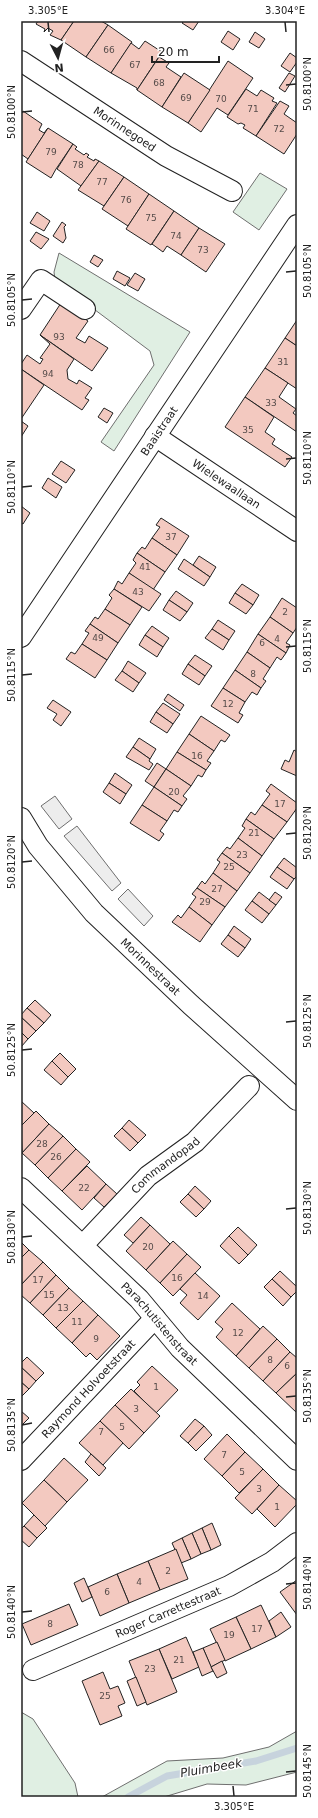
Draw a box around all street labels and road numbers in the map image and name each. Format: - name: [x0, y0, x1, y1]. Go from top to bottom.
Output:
- street label: Morinnegoed: [91, 104, 158, 155]
- street label: Baaistraat: [138, 404, 181, 458]
- street label: Wielewaallaan: [190, 457, 263, 512]
- street label: Morinnestraat: [118, 936, 183, 999]
- street label: Commandopad: [129, 1135, 203, 1197]
- street label: Parachutistenstraat: [118, 1280, 201, 1369]
- street label: Raymond Holvoetstraat: [39, 1337, 139, 1441]
- street label: Roger Carrettestraat: [114, 1584, 224, 1641]

